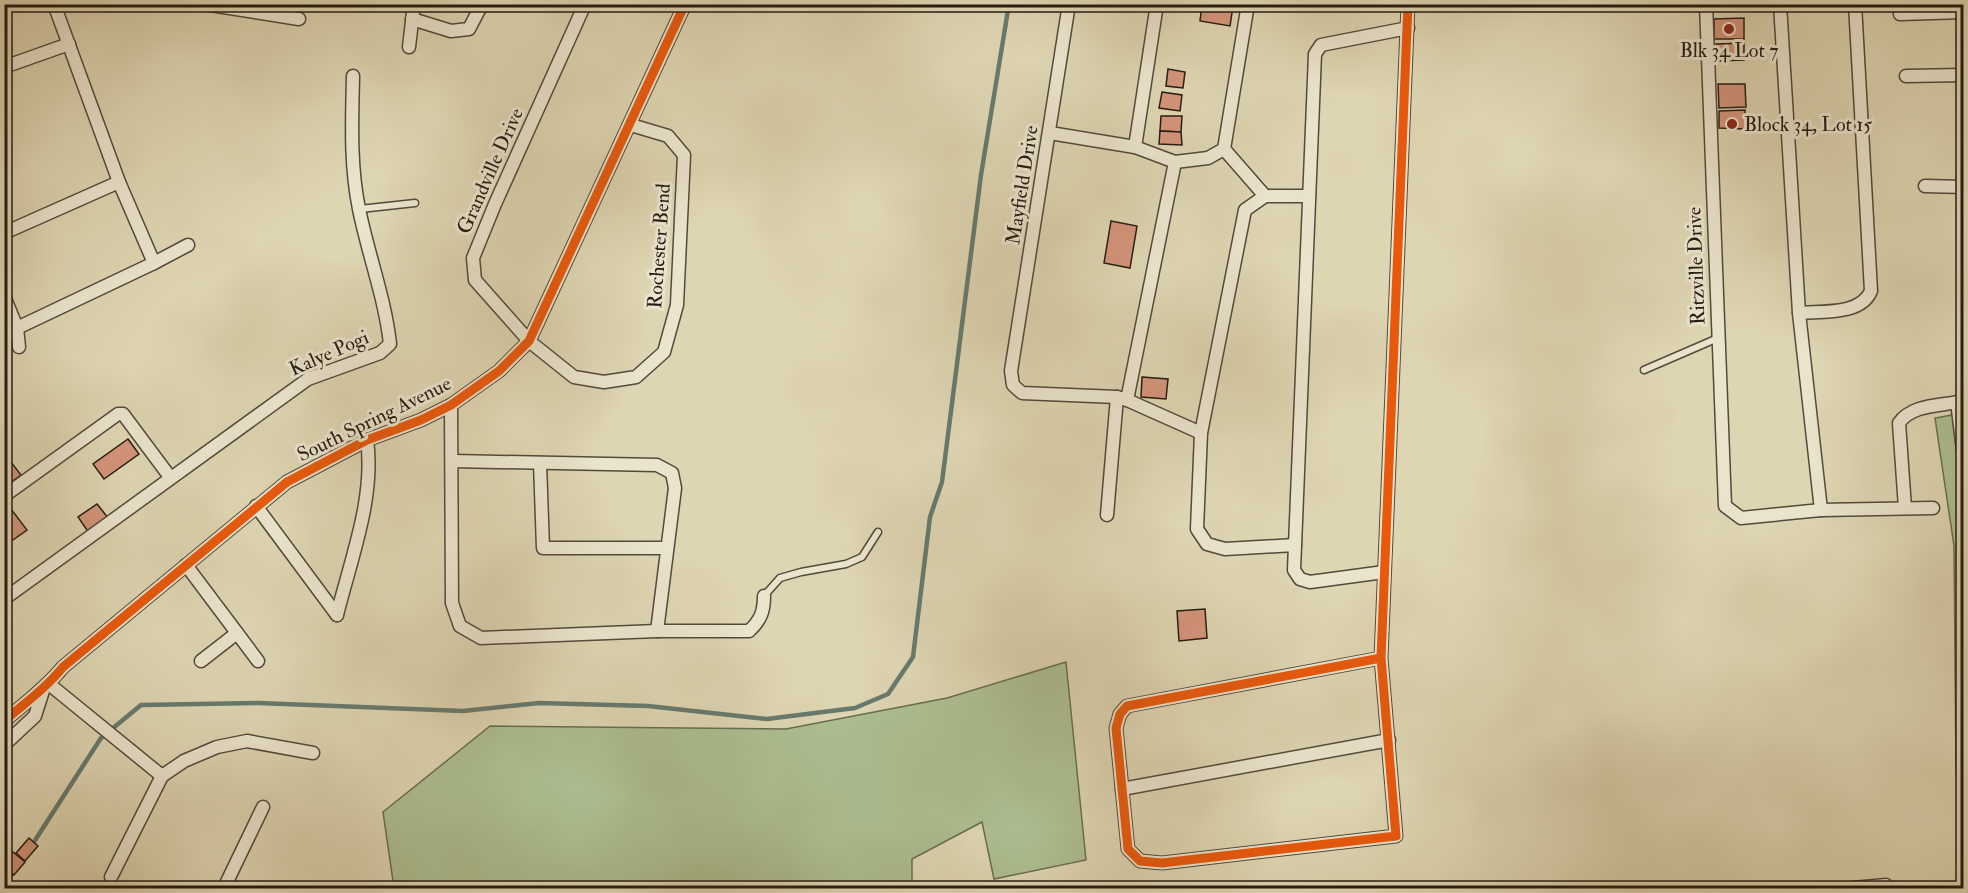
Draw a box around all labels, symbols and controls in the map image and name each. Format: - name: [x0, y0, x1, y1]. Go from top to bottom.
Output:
- marker: Blk 34 Lot 7: [1722, 22, 1736, 36]
- place label: Blk 34 Lot 7: [1680, 38, 1778, 63]
- street label: Grandville Drive: [451, 104, 529, 238]
- place label: Block 34, Lot 15: [1744, 112, 1872, 137]
- marker: Block 34, Lot 15: [1725, 117, 1739, 131]
- street label: Mayfield Drive: [1000, 124, 1044, 246]
- street label: Rochester Bend: [642, 182, 676, 310]
- street label: Ritzville Drive: [1681, 207, 1711, 325]
- street label: Kalye Pogi: [285, 324, 373, 382]
- street label: South Spring Avenue: [293, 371, 456, 468]

